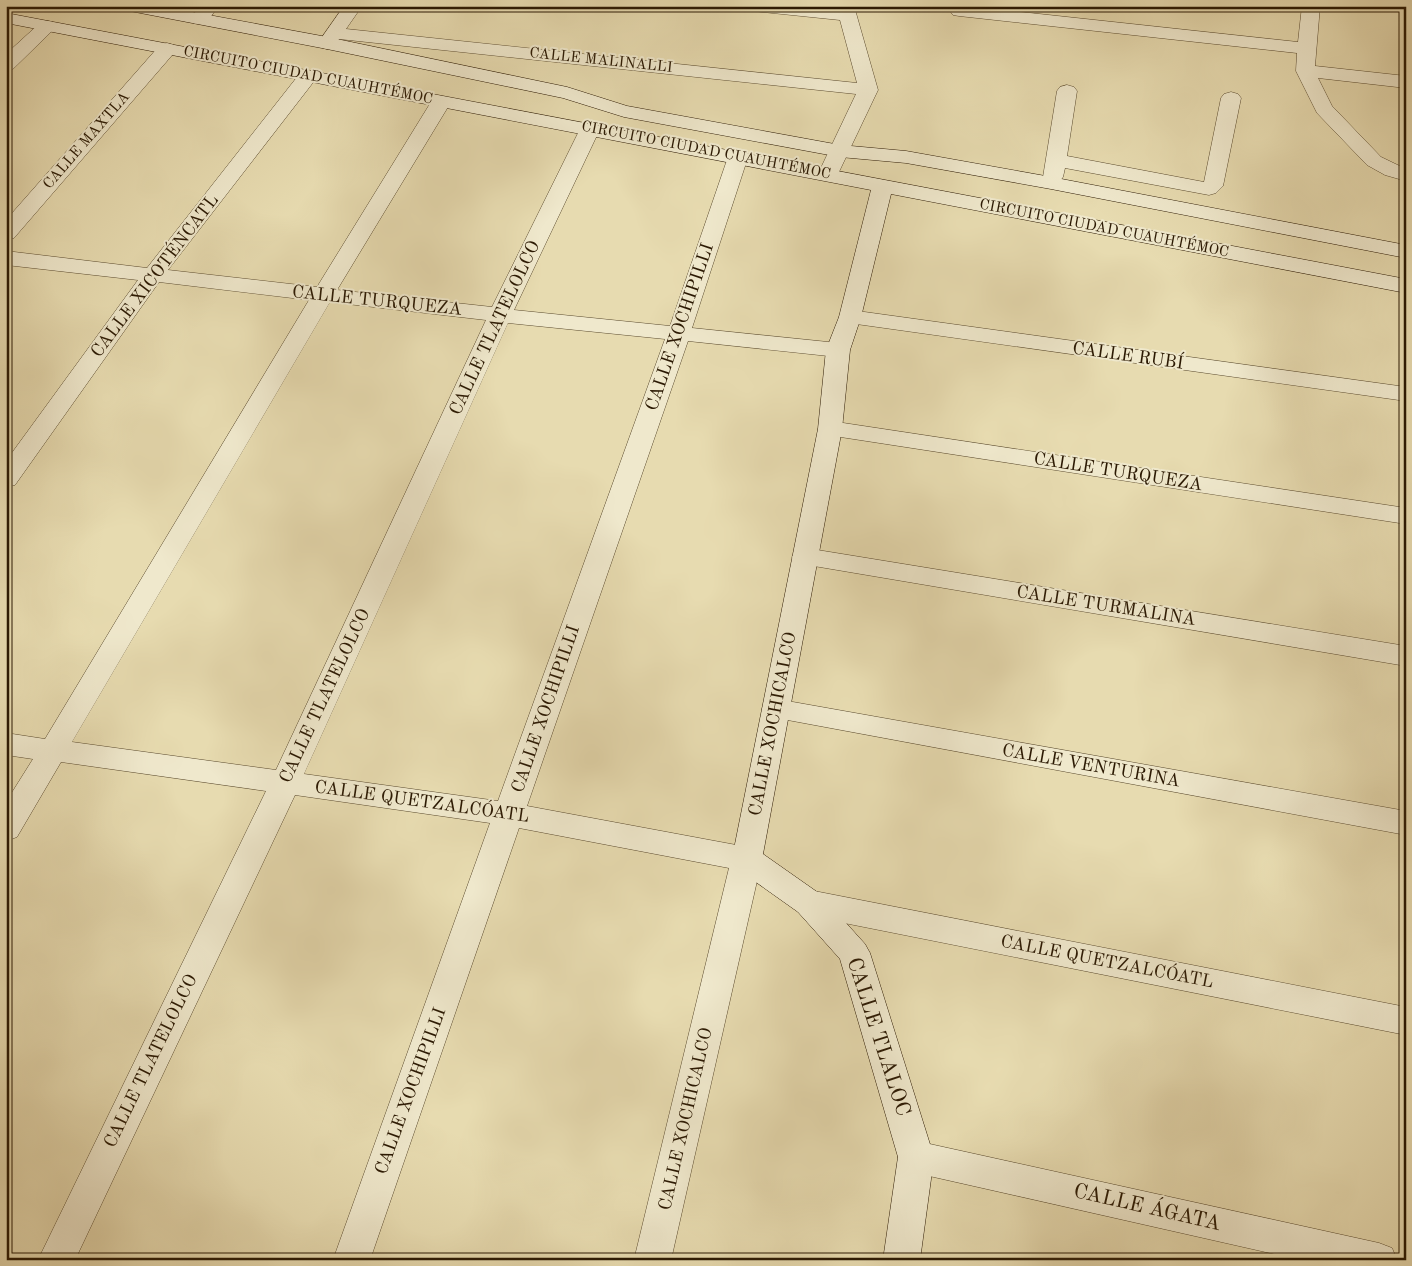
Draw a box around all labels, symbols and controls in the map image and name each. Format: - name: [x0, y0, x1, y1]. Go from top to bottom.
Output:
- street label: CIRCUITO CIUDAD CUAUHTÉMOC: [182, 41, 435, 108]
- street label: CALLE MALINALLI: [529, 46, 673, 76]
- street label: CALLE MAXTLA: [41, 89, 133, 192]
- street label: CIRCUITO CIUDAD CUAUHTÉMOC: [580, 116, 833, 183]
- street label: CALLE XICOTÉNCATL: [85, 189, 222, 361]
- street label: CIRCUITO CIUDAD CUAUHTÉMOC: [978, 194, 1231, 261]
- street label: CALLE TLATELOLCO: [447, 238, 543, 418]
- street label: CALLE XOCHIPILLI: [643, 241, 717, 413]
- street label: CALLE TURQUEZA: [291, 283, 463, 319]
- street label: CALLE RUBÍ: [1071, 335, 1185, 373]
- street label: CALLE TURQUEZA: [1032, 450, 1204, 494]
- street label: CALLE TURMALINA: [1015, 583, 1197, 629]
- street label: CALLE TLATELOLCO: [277, 606, 373, 786]
- street label: CALLE XOCHIPILLI: [509, 623, 583, 795]
- street label: CALLE XOCHICALCO: [746, 630, 800, 818]
- street label: CALLE VENTURINA: [1001, 741, 1182, 791]
- street label: CALLE QUETZALCÓATL: [314, 773, 531, 826]
- street label: CALLE QUETZALCÓATL: [999, 928, 1216, 991]
- street label: CALLE TLALOC: [842, 955, 914, 1119]
- street label: CALLE TLATELOLCO: [101, 972, 201, 1150]
- street label: CALLE XOCHIPILLI: [372, 1005, 450, 1177]
- street label: CALLE XOCHICALCO: [656, 1026, 716, 1212]
- street label: CALLE ÁGATA: [1071, 1177, 1224, 1235]

